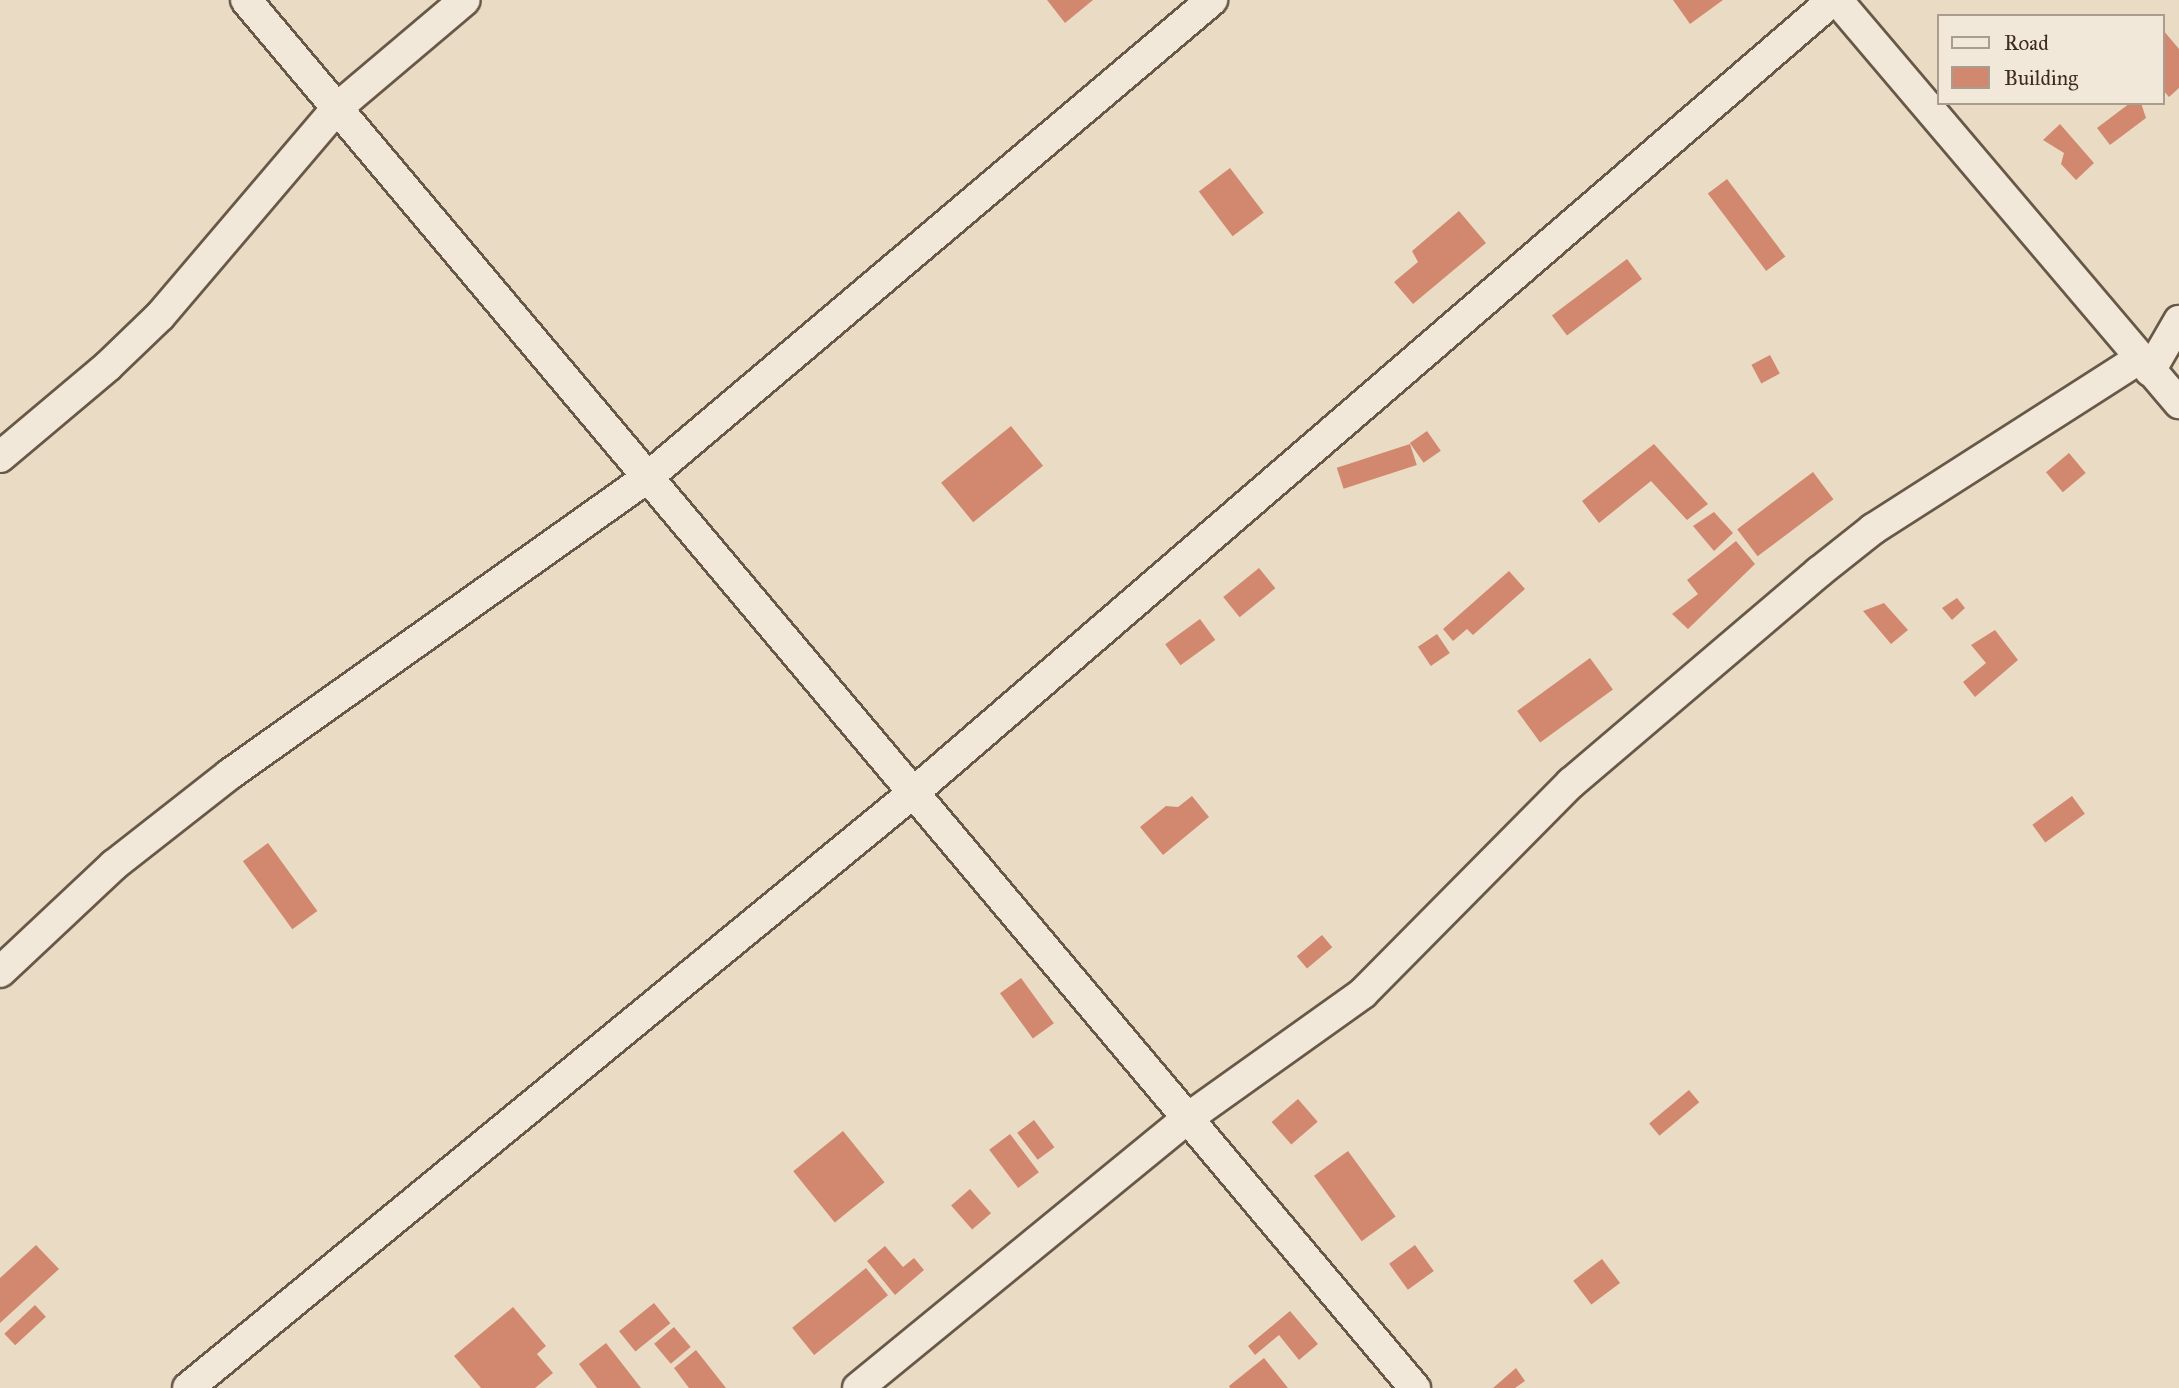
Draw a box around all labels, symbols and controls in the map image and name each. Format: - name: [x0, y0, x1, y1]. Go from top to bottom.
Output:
- legend: [1938, 14, 2165, 105]
- text: Road: [2004, 30, 2049, 56]
- text: Building: [2004, 65, 2078, 91]

